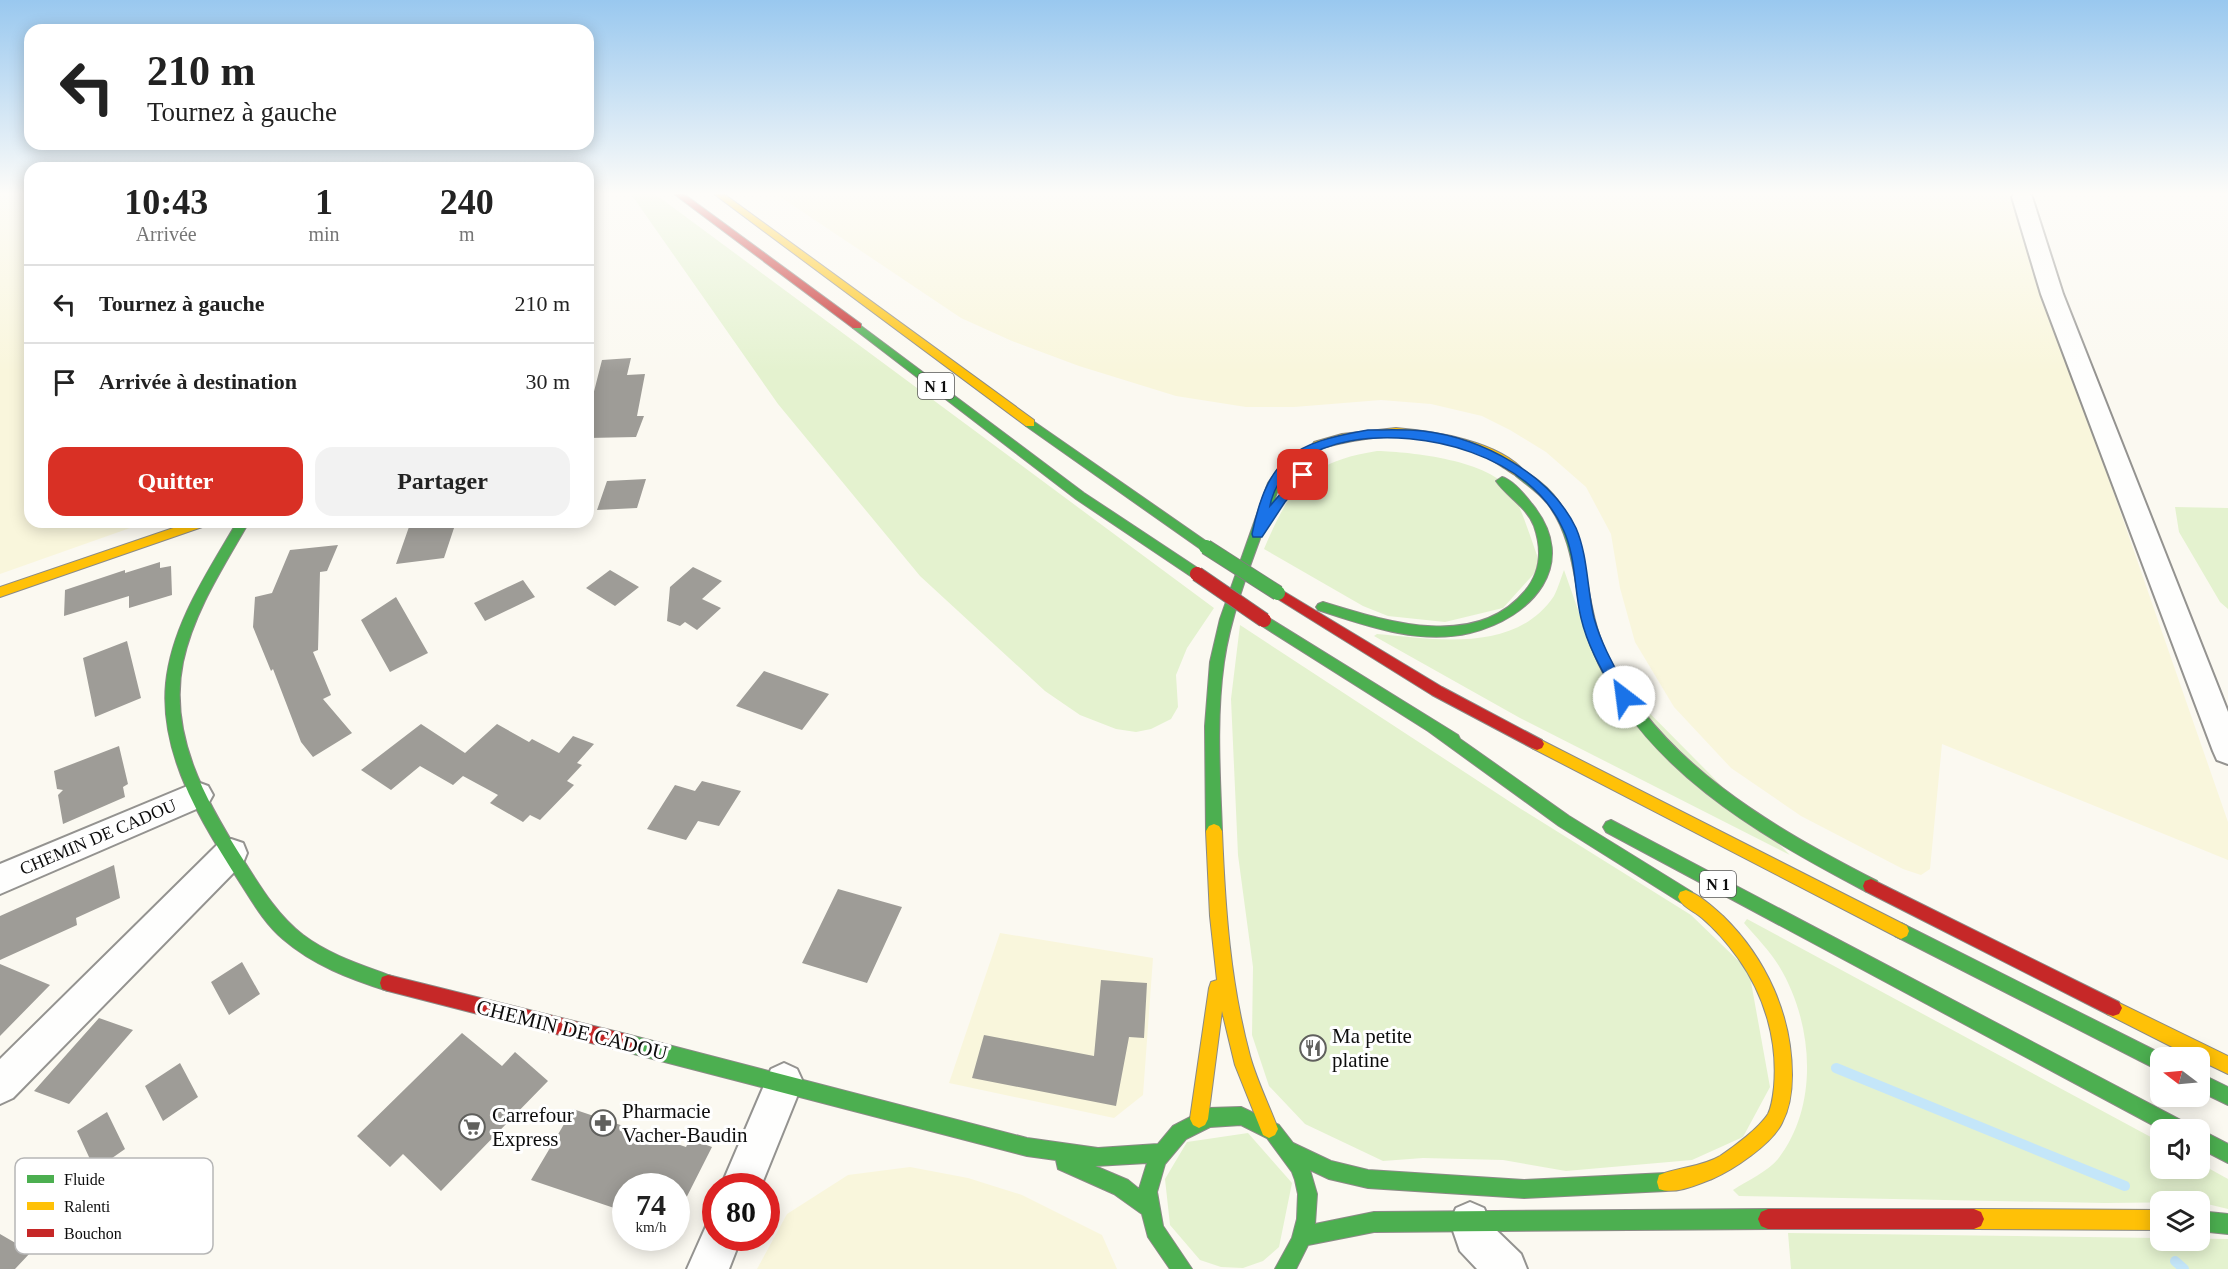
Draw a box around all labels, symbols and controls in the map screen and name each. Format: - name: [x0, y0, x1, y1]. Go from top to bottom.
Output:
- icon: left: [48, 48, 126, 126]
- text: 210 m: [147, 48, 256, 94]
- text: Tournez à gauche: [147, 97, 337, 127]
- text: 10:43: [124, 182, 208, 222]
- text: 1: [315, 182, 333, 222]
- text: 240: [440, 182, 494, 222]
- text: Arrivée: [136, 223, 197, 245]
- text: min: [308, 223, 340, 245]
- text: m: [459, 223, 475, 245]
- icon: left: [48, 288, 81, 321]
- text: Tournez à gauche: [99, 291, 264, 316]
- text: 210 m: [514, 291, 570, 316]
- icon: arrive: [48, 366, 81, 399]
- text: Arrivée à destination: [99, 369, 297, 394]
- text: 30 m: [525, 369, 570, 394]
- road number: N 1: [918, 373, 954, 399]
- button: Quitter: [48, 447, 303, 516]
- button: Partager: [315, 447, 570, 516]
- pin: [1277, 449, 1328, 500]
- icon: arrive: [1286, 458, 1319, 491]
- position arrow: [1592, 665, 1656, 729]
- street label: CHEMIN DE CADOU: [17, 795, 179, 879]
- road number: N 1: [1700, 871, 1736, 897]
- street label: CHEMIN DE CADOU: [474, 995, 670, 1065]
- place label: Ma petite platine: [1332, 1024, 1412, 1072]
- restaurant icon: Ma petite platine: [1298, 1033, 1328, 1063]
- north arrow: [2150, 1047, 2210, 1107]
- map controls: [2150, 1047, 2210, 1251]
- place label: Pharmacie Vacher-Baudin: [622, 1099, 748, 1147]
- place label: Carrefour Express: [492, 1103, 574, 1151]
- pharmacy icon: Pharmacie Vacher-Baudin: [588, 1108, 618, 1138]
- supermarket icon: Carrefour Express: [457, 1112, 487, 1142]
- button: sound: [2150, 1119, 2210, 1179]
- legend: [15, 1158, 213, 1254]
- text: Fluide: [64, 1171, 105, 1188]
- speed limit sign: 80: [702, 1173, 780, 1251]
- text: 74: [636, 1188, 666, 1221]
- button: layers: [2150, 1191, 2210, 1251]
- text: Ralenti: [64, 1198, 111, 1215]
- text: km/h: [636, 1219, 666, 1235]
- text: Bouchon: [64, 1225, 122, 1242]

